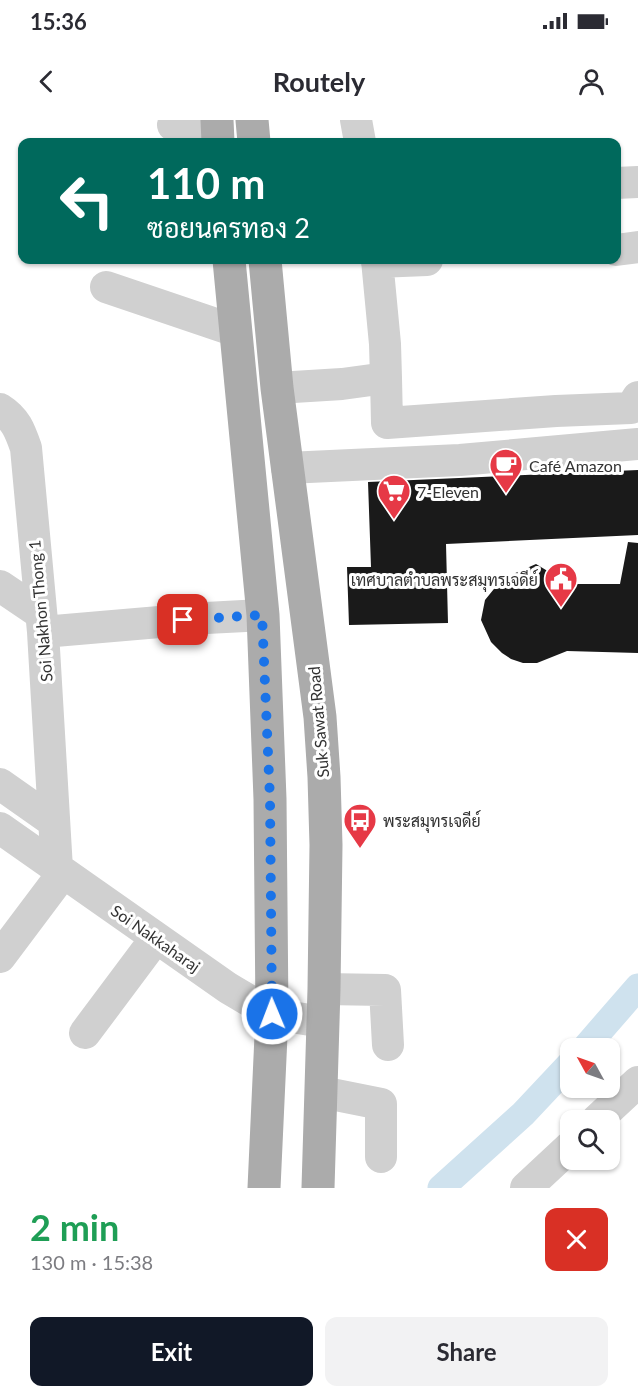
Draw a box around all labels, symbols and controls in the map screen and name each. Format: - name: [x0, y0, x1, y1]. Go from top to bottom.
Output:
- text: 15:36: [30, 8, 87, 35]
- icon: back: [30, 65, 63, 98]
- text: Routely: [273, 65, 365, 98]
- icon: person: [575, 65, 608, 98]
- text: 110 m: [147, 158, 265, 208]
- icon: left: [48, 162, 126, 240]
- text: ซอยนครทอง 2: [147, 211, 310, 244]
- cafe icon: Café Amazon: [488, 447, 524, 494]
- place label: Café Amazon: [529, 456, 622, 475]
- supermarket icon: 7-Eleven: [376, 473, 412, 520]
- place label: 7-Eleven: [417, 482, 479, 501]
- street label: Soi Nakhon Thong 1: [24, 539, 56, 683]
- public building icon: เทศบาลตำบลพระสมุทรเจดีย์: [543, 561, 579, 608]
- place label: เทศบาลตำบลพระสมุทรเจดีย์: [351, 568, 538, 592]
- pin: [157, 594, 208, 645]
- icon: arrive: [166, 603, 199, 636]
- street label: Suk Sawat Road: [304, 665, 332, 779]
- bus stop icon: พระสมุทรเจดีย์: [342, 802, 378, 849]
- place label: พระสมุทรเจดีย์: [383, 809, 481, 833]
- street label: Soi Nakkaharaj: [108, 900, 204, 976]
- position arrow: [240, 982, 304, 1046]
- north arrow: [560, 1038, 620, 1098]
- map controls: [560, 1038, 620, 1170]
- button: search: [560, 1110, 620, 1170]
- text: 2 min: [30, 1205, 119, 1249]
- button: close: [545, 1208, 608, 1271]
- text: 130 m · 15:38: [30, 1250, 153, 1274]
- button: Exit: [30, 1317, 313, 1386]
- button: Share: [325, 1317, 608, 1386]

